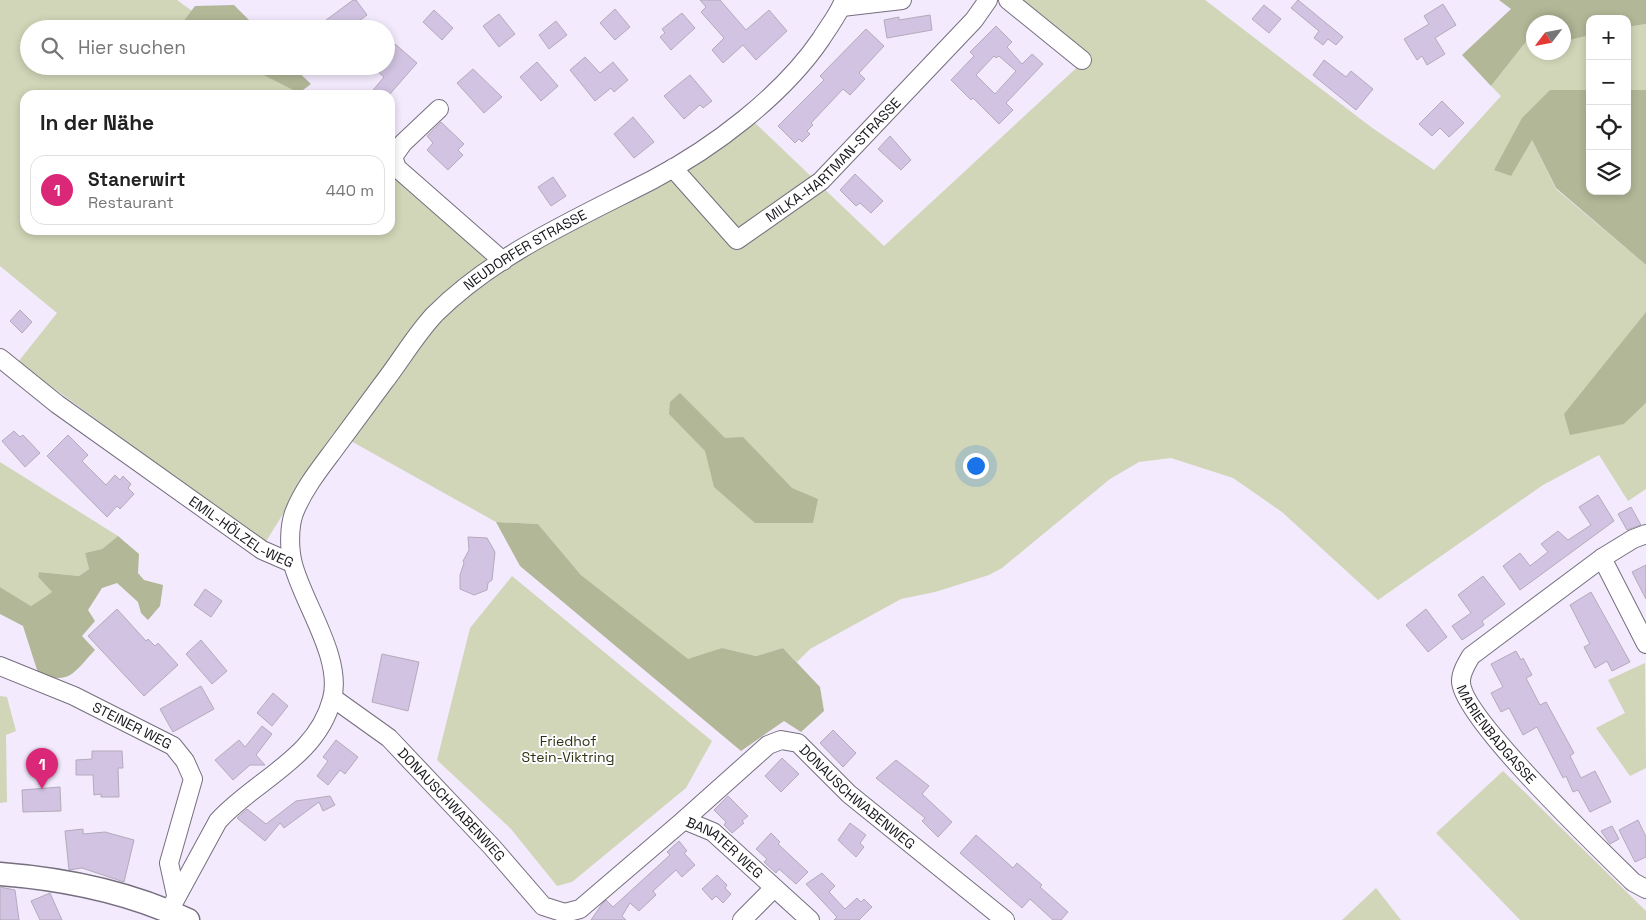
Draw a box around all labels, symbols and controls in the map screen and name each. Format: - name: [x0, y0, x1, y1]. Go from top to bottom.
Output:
- north arrow: [1526, 15, 1571, 60]
- map controls: [1586, 15, 1631, 195]
- button: +: [1586, 15, 1631, 60]
- search box: [20, 20, 395, 75]
- icon: search: [38, 34, 66, 62]
- text: Hier suchen: [78, 35, 186, 60]
- button: −: [1586, 60, 1631, 105]
- street label: MILKA-HARTMAN-STRASSE: [762, 94, 905, 226]
- button: locate: [1586, 105, 1631, 150]
- text: In der Nähe: [40, 109, 154, 136]
- button: layers: [1586, 150, 1631, 195]
- text: Stanerwirt: [88, 167, 186, 192]
- text: 1: [53, 180, 61, 201]
- text: 440 m: [326, 180, 374, 201]
- text: Restaurant: [88, 192, 174, 213]
- street label: NEUDORFER STRASSE: [460, 205, 590, 294]
- your location: [963, 453, 989, 479]
- street label: EMIL-HÖLZEL-WEG: [185, 492, 297, 572]
- street label: MARIENBADGASSE: [1453, 682, 1540, 788]
- street label: STEINER WEG: [89, 698, 175, 753]
- park label: Friedhof Stein-Viktring: [521, 732, 615, 766]
- street label: DONAUSCHWABENWEG: [796, 741, 919, 853]
- street label: DONAUSCHWABENWEG: [394, 744, 509, 865]
- pin: 1: [26, 748, 58, 789]
- street label: BANATER WEG: [683, 813, 767, 882]

